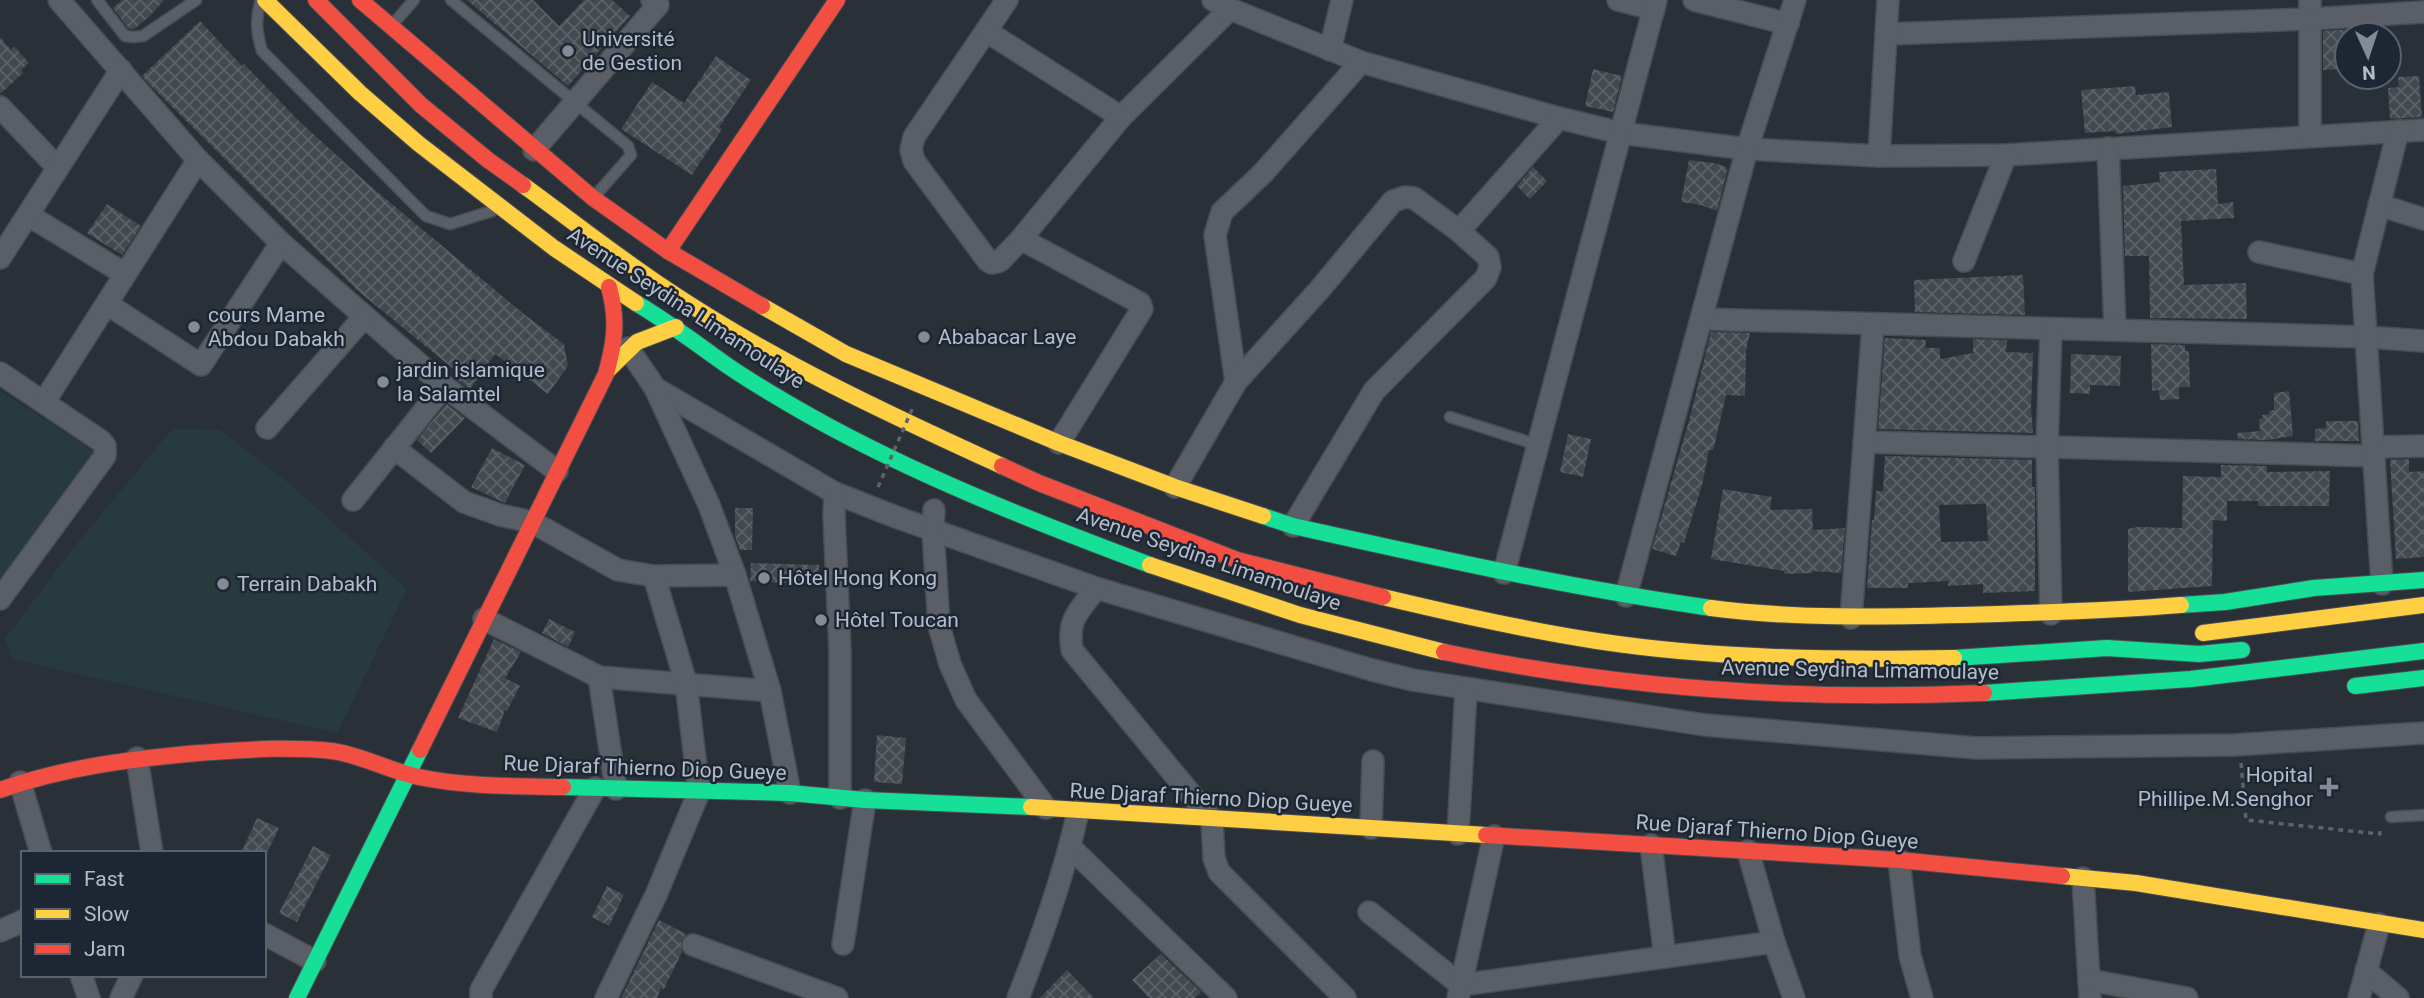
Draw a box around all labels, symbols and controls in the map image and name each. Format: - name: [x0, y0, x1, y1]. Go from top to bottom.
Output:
- north arrow: [2333, 21, 2403, 91]
- place label: Université de Gestion: [582, 27, 682, 75]
- marker: Université de Gestion: [560, 43, 576, 59]
- text: N: [2362, 61, 2376, 84]
- street label: Avenue Seydina Limamoulaye: [563, 222, 809, 394]
- place label: cours Mame Abdou Dabakh: [208, 303, 345, 351]
- marker: cours Mame Abdou Dabakh: [186, 319, 202, 335]
- place label: Ababacar Laye: [938, 325, 1076, 349]
- marker: Ababacar Laye: [916, 329, 932, 345]
- place label: jardin islamique la Salamtel: [396, 358, 545, 406]
- marker: jardin islamique la Salamtel: [375, 374, 391, 390]
- street label: Avenue Seydina Limamoulaye: [1074, 502, 1344, 616]
- place label: Hôtel Hong Kong: [778, 566, 937, 590]
- marker: Hôtel Hong Kong: [756, 570, 772, 586]
- place label: Terrain Dabakh: [237, 572, 377, 596]
- marker: Terrain Dabakh: [215, 576, 231, 592]
- place label: Hôtel Toucan: [835, 608, 959, 632]
- marker: Hôtel Toucan: [813, 612, 829, 628]
- street label: Avenue Seydina Limamoulaye: [1721, 656, 1999, 684]
- street label: Rue Djaraf Thierno Diop Gueye: [503, 751, 787, 785]
- place label: Hopital Phillipe.M.Senghor: [2138, 763, 2313, 811]
- marker: Hopital Phillipe.M.Senghor: [2319, 777, 2339, 797]
- street label: Rue Djaraf Thierno Diop Gueye: [1069, 779, 1353, 817]
- street label: Rue Djaraf Thierno Diop Gueye: [1635, 810, 1919, 854]
- legend: [21, 851, 266, 977]
- text: Fast: [84, 867, 125, 891]
- text: Slow: [84, 902, 130, 926]
- text: Jam: [84, 937, 125, 961]

